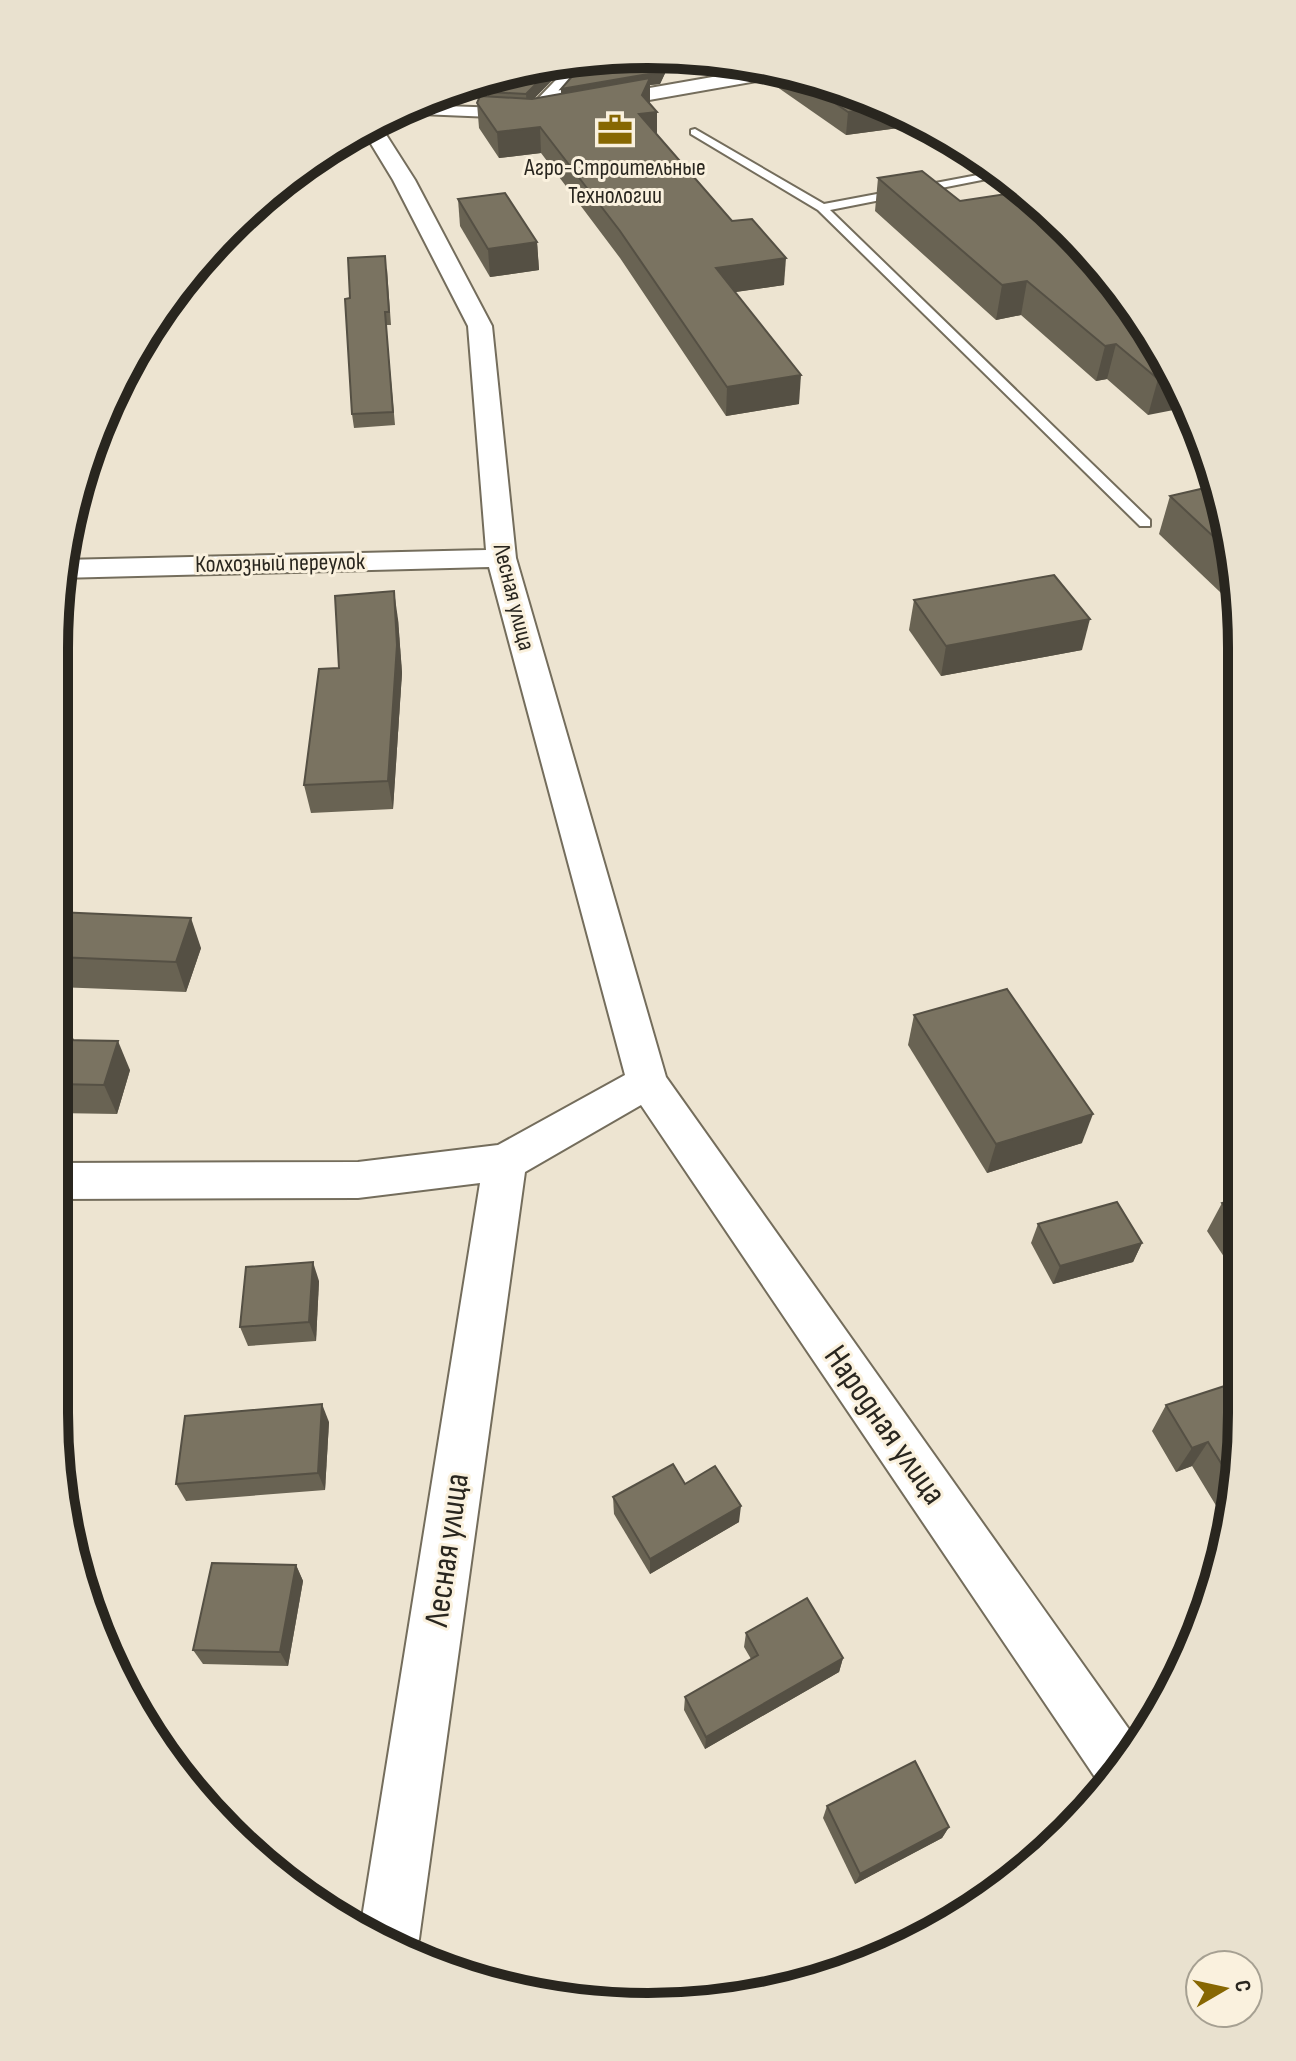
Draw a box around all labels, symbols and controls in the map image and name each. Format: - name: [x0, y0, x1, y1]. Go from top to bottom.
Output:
- office icon: Агро-Строительные Технологии: [596, 111, 634, 149]
- place label: Агро-Строительные Технологии: [523, 153, 706, 210]
- street label: Лесная улица: [487, 540, 541, 653]
- street label: Колхозный переулок: [195, 547, 366, 579]
- street label: Народная улица: [815, 1337, 955, 1513]
- street label: Лесная улица: [416, 1471, 478, 1630]
- north arrow: [1184, 1949, 1264, 2029]
- text: С: [1228, 1978, 1256, 1994]

